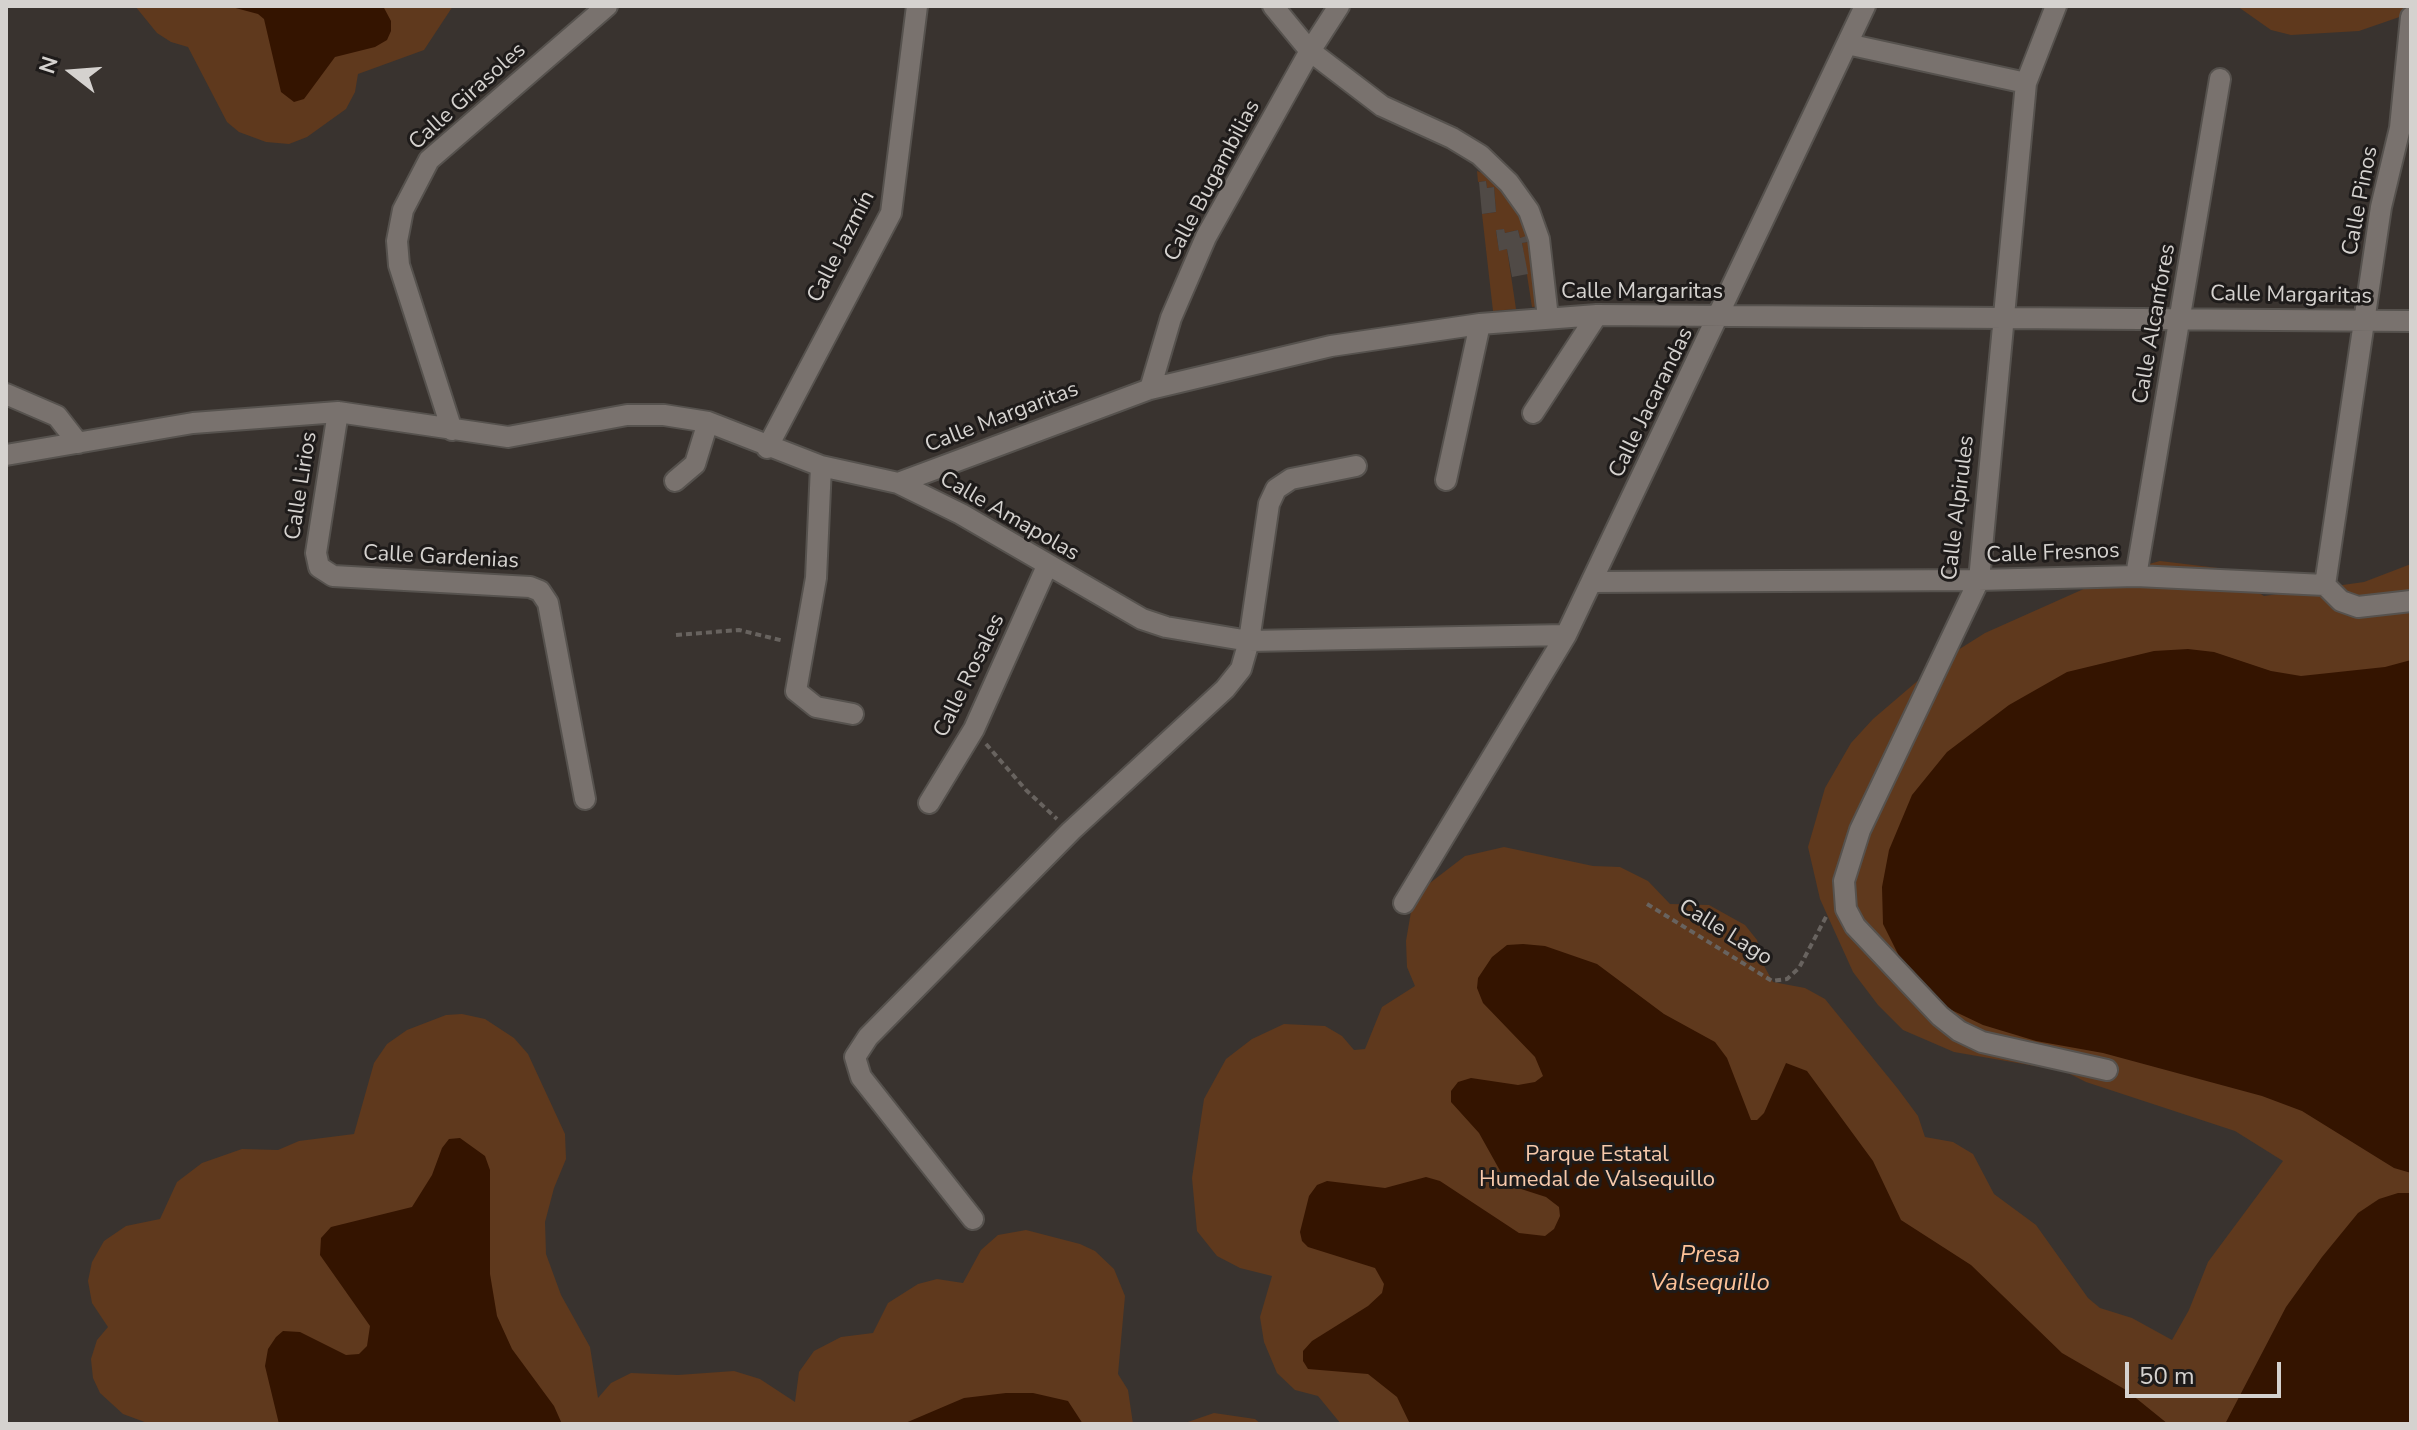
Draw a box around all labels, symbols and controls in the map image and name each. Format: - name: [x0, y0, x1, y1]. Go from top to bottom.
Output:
- north arrow: [32, 32, 112, 112]
- street label: Calle Girasoles: [404, 38, 532, 156]
- text: N: [32, 53, 66, 77]
- street label: Calle Bugambilias: [1159, 96, 1267, 266]
- street label: Calle Pinos: [2337, 144, 2385, 258]
- street label: Calle Jazmín: [803, 187, 881, 307]
- street label: Calle Alcanfores: [2128, 242, 2182, 406]
- street label: Calle Margaritas: [1561, 280, 1723, 306]
- street label: Calle Margaritas: [2210, 281, 2372, 311]
- street label: Calle Jacarandas: [1604, 324, 1700, 482]
- street label: Calle Margaritas: [922, 377, 1082, 459]
- street label: Calle Lirios: [280, 430, 324, 542]
- street label: Calle Alpirules: [1937, 434, 1981, 582]
- street label: Calle Amapolas: [935, 466, 1083, 568]
- street label: Calle Fresnos: [1986, 538, 2120, 570]
- street label: Calle Gardenias: [362, 541, 520, 575]
- street label: Calle Rosales: [929, 610, 1011, 742]
- street label: Calle Lago: [1673, 894, 1777, 972]
- park label: Parque Estatal Humedal de Valsequillo: [1479, 1143, 1715, 1194]
- water label: Presa Valsequillo: [1650, 1242, 1770, 1298]
- scale bar: [2129, 1346, 2285, 1396]
- text: 50 m: [2139, 1360, 2195, 1392]

